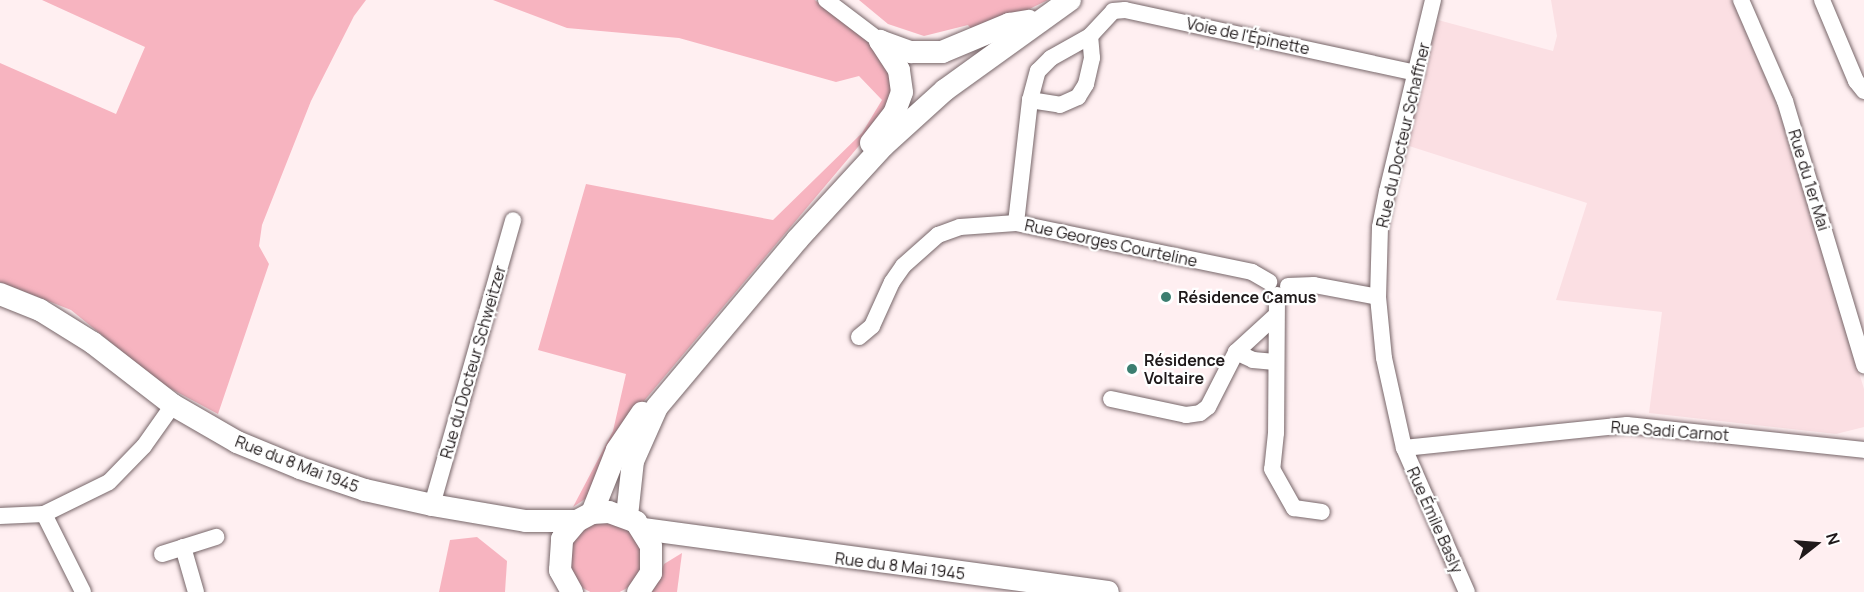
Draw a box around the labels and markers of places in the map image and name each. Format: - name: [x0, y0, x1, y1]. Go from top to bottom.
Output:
- place label: Résidence Camus: [1178, 287, 1316, 307]
- marker: Résidence Camus: [1159, 290, 1173, 304]
- place label: Résidence Voltaire: [1144, 350, 1225, 388]
- marker: Résidence Voltaire: [1125, 362, 1139, 376]

